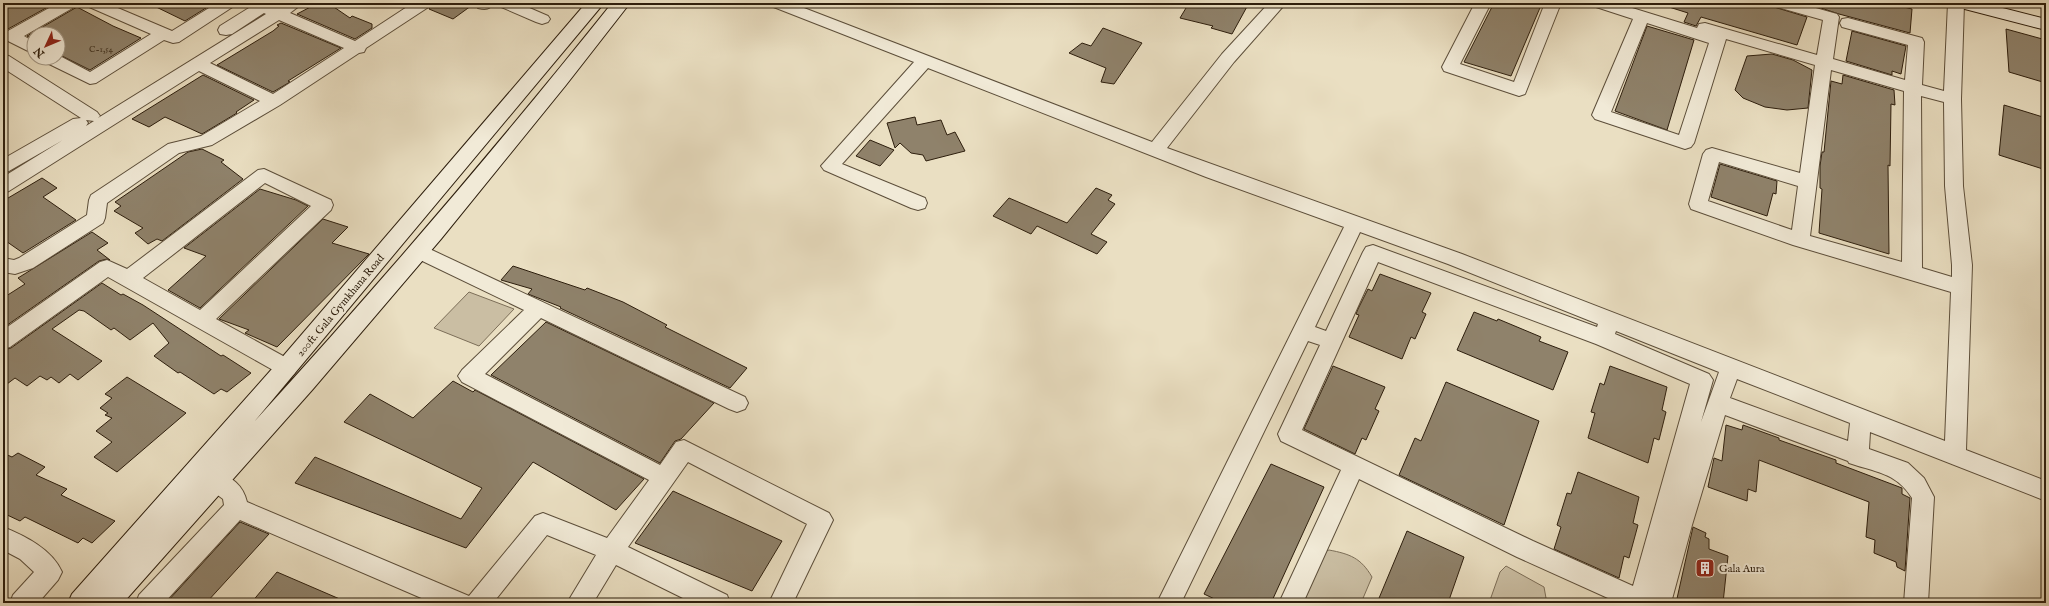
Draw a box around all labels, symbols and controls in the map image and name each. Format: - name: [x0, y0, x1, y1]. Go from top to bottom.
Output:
- north arrow: [26, 26, 66, 66]
- text: N: [31, 44, 49, 61]
- house number: C-1,54: [89, 44, 114, 55]
- street label: 200ft. Gala Gymkhana Road: [294, 252, 388, 360]
- building icon: Gala Aura: [1694, 557, 1716, 579]
- place label: Gala Aura: [1719, 562, 1765, 576]

